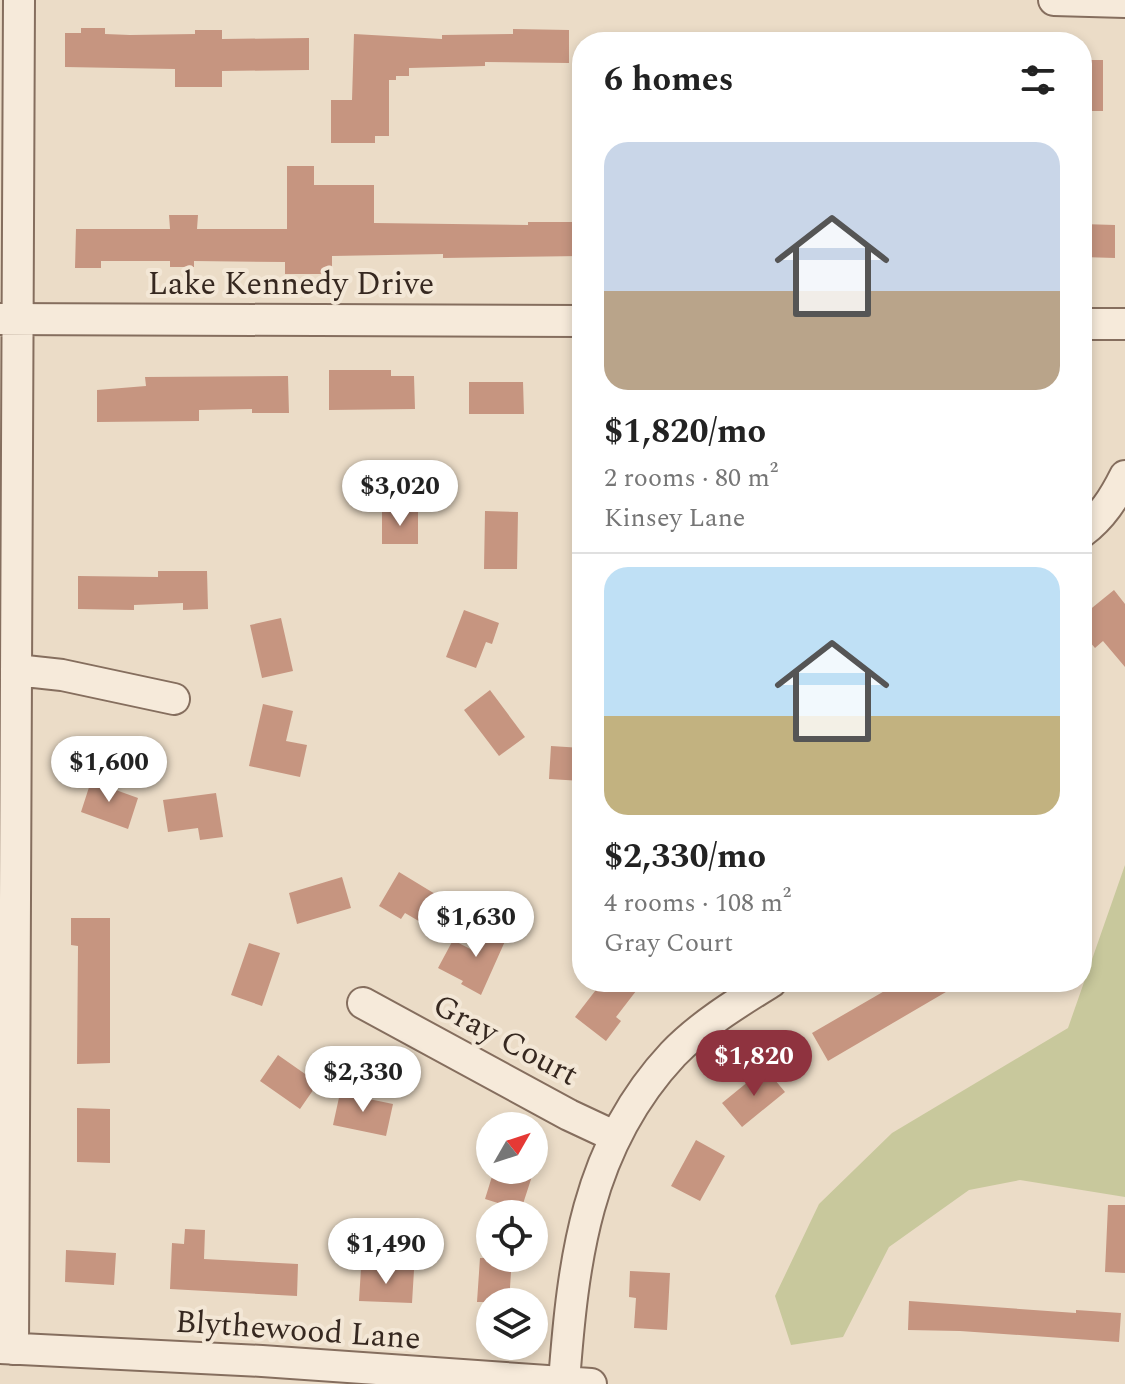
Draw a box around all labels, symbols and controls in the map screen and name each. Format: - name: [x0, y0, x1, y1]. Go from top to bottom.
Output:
- text: 6 homes: [604, 54, 734, 106]
- icon: filters: [1016, 58, 1060, 102]
- icon: home: [760, 194, 904, 338]
- street label: Lake Kennedy Drive: [148, 260, 434, 309]
- text: $1,820/mo: [604, 406, 766, 458]
- text: 2 rooms · 80 m²: [604, 458, 778, 498]
- pin: $3,020: [335, 460, 465, 528]
- text: $3,020: [360, 466, 440, 506]
- text: Kinsey Lane: [604, 498, 745, 538]
- icon: home: [760, 619, 904, 763]
- pin: $1,600: [44, 736, 174, 804]
- text: $1,600: [69, 742, 149, 782]
- text: $2,330/mo: [604, 831, 766, 883]
- text: 4 rooms · 108 m²: [604, 883, 791, 923]
- pin: $1,630: [411, 891, 541, 959]
- text: $1,630: [436, 897, 516, 937]
- text: Gray Court: [604, 923, 733, 963]
- street label: Gray Court: [424, 981, 587, 1099]
- pin: $1,820: [689, 1030, 819, 1098]
- text: $1,820: [714, 1036, 794, 1076]
- pin: $2,330: [298, 1046, 428, 1114]
- text: $2,330: [323, 1052, 403, 1092]
- north arrow: [476, 1112, 548, 1184]
- map controls: [476, 1112, 548, 1360]
- button: locate: [476, 1200, 548, 1272]
- pin: $1,490: [321, 1218, 451, 1286]
- text: $1,490: [346, 1224, 426, 1264]
- button: layers: [476, 1288, 548, 1360]
- street label: Blythewood Lane: [174, 1297, 422, 1364]

